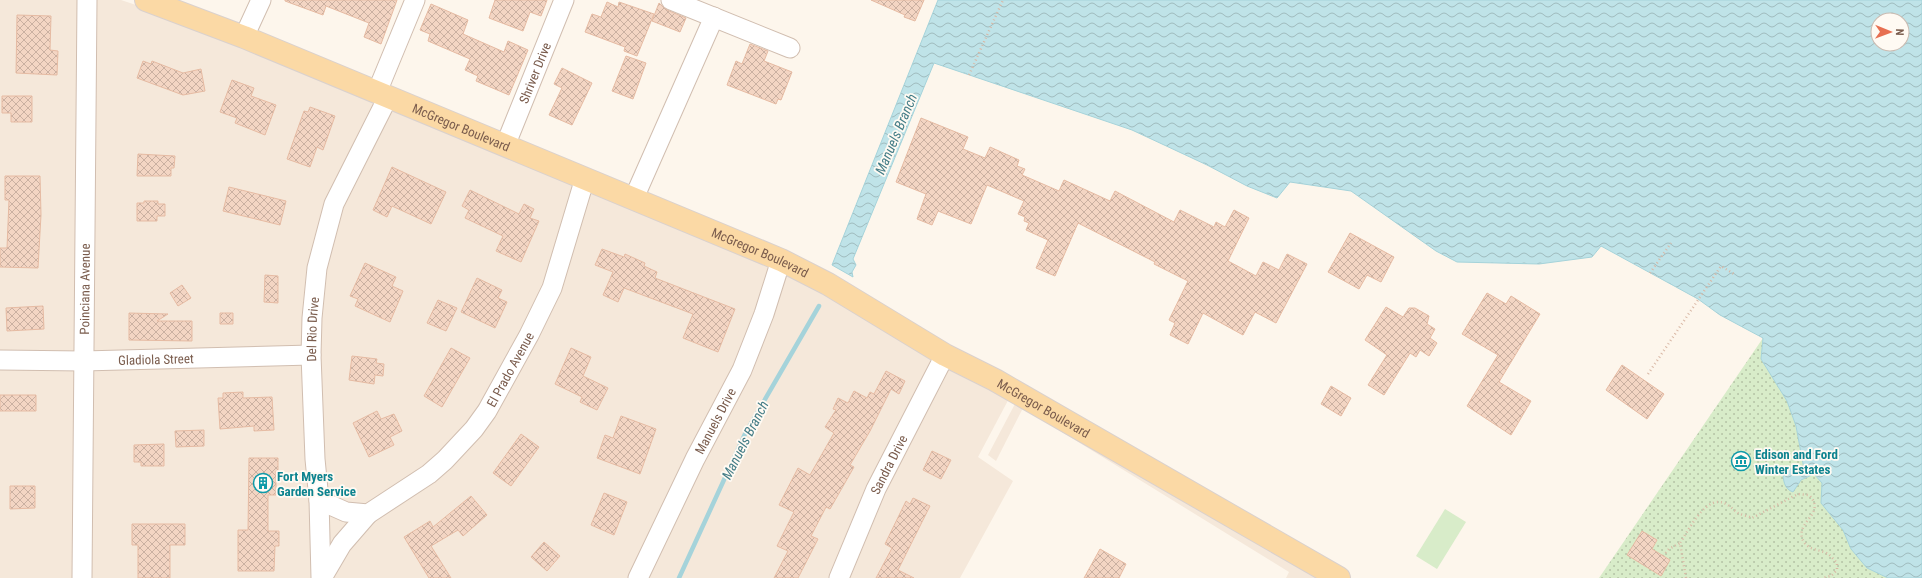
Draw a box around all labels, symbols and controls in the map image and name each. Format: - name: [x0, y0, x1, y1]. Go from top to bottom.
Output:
- north arrow: [1870, 12, 1910, 52]
- text: N: [1893, 29, 1906, 36]
- street label: Shriver Drive: [516, 40, 554, 106]
- water label: Manuels Branch: [872, 91, 920, 177]
- street label: McGregor Boulevard: [410, 101, 512, 155]
- street label: McGregor Boulevard: [709, 225, 811, 281]
- street label: Poinciana Avenue: [77, 243, 93, 335]
- street label: Del Rio Drive: [304, 296, 322, 362]
- street label: El Prado Avenue: [484, 330, 537, 410]
- street label: Gladiola Street: [118, 351, 194, 368]
- street label: McGregor Boulevard: [995, 376, 1092, 441]
- street label: Manuels Drive: [692, 386, 739, 457]
- water label: Manuels Branch: [718, 398, 772, 482]
- street label: Sandra Drive: [868, 433, 911, 496]
- place label: Edison and Ford Winter Estates: [1755, 447, 1838, 477]
- museum icon: Edison and Ford Winter Estates: [1730, 450, 1752, 472]
- place label: Fort Myers Garden Service: [277, 469, 356, 499]
- building icon: Fort Myers Garden Service: [252, 472, 274, 494]

